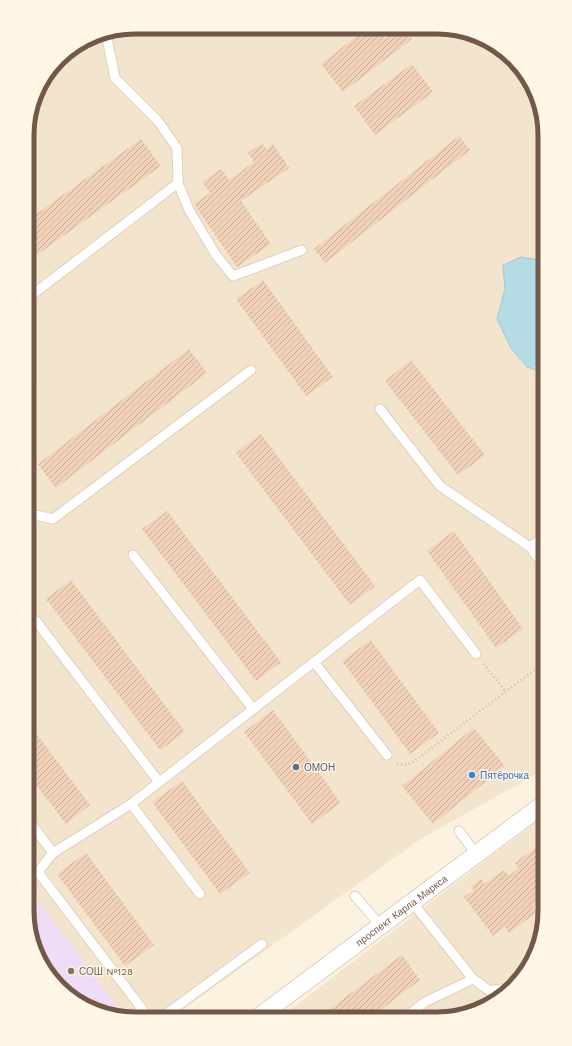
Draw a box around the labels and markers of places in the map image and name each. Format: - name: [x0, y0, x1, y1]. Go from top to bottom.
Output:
- marker: ОМОН: [291, 762, 301, 772]
- place label: ОМОН: [304, 762, 335, 773]
- marker: Пятёрочка: [467, 770, 477, 780]
- place label: Пятёрочка: [480, 770, 529, 781]
- marker: СОШ №128: [66, 966, 76, 976]
- place label: СОШ №128: [79, 966, 133, 977]

